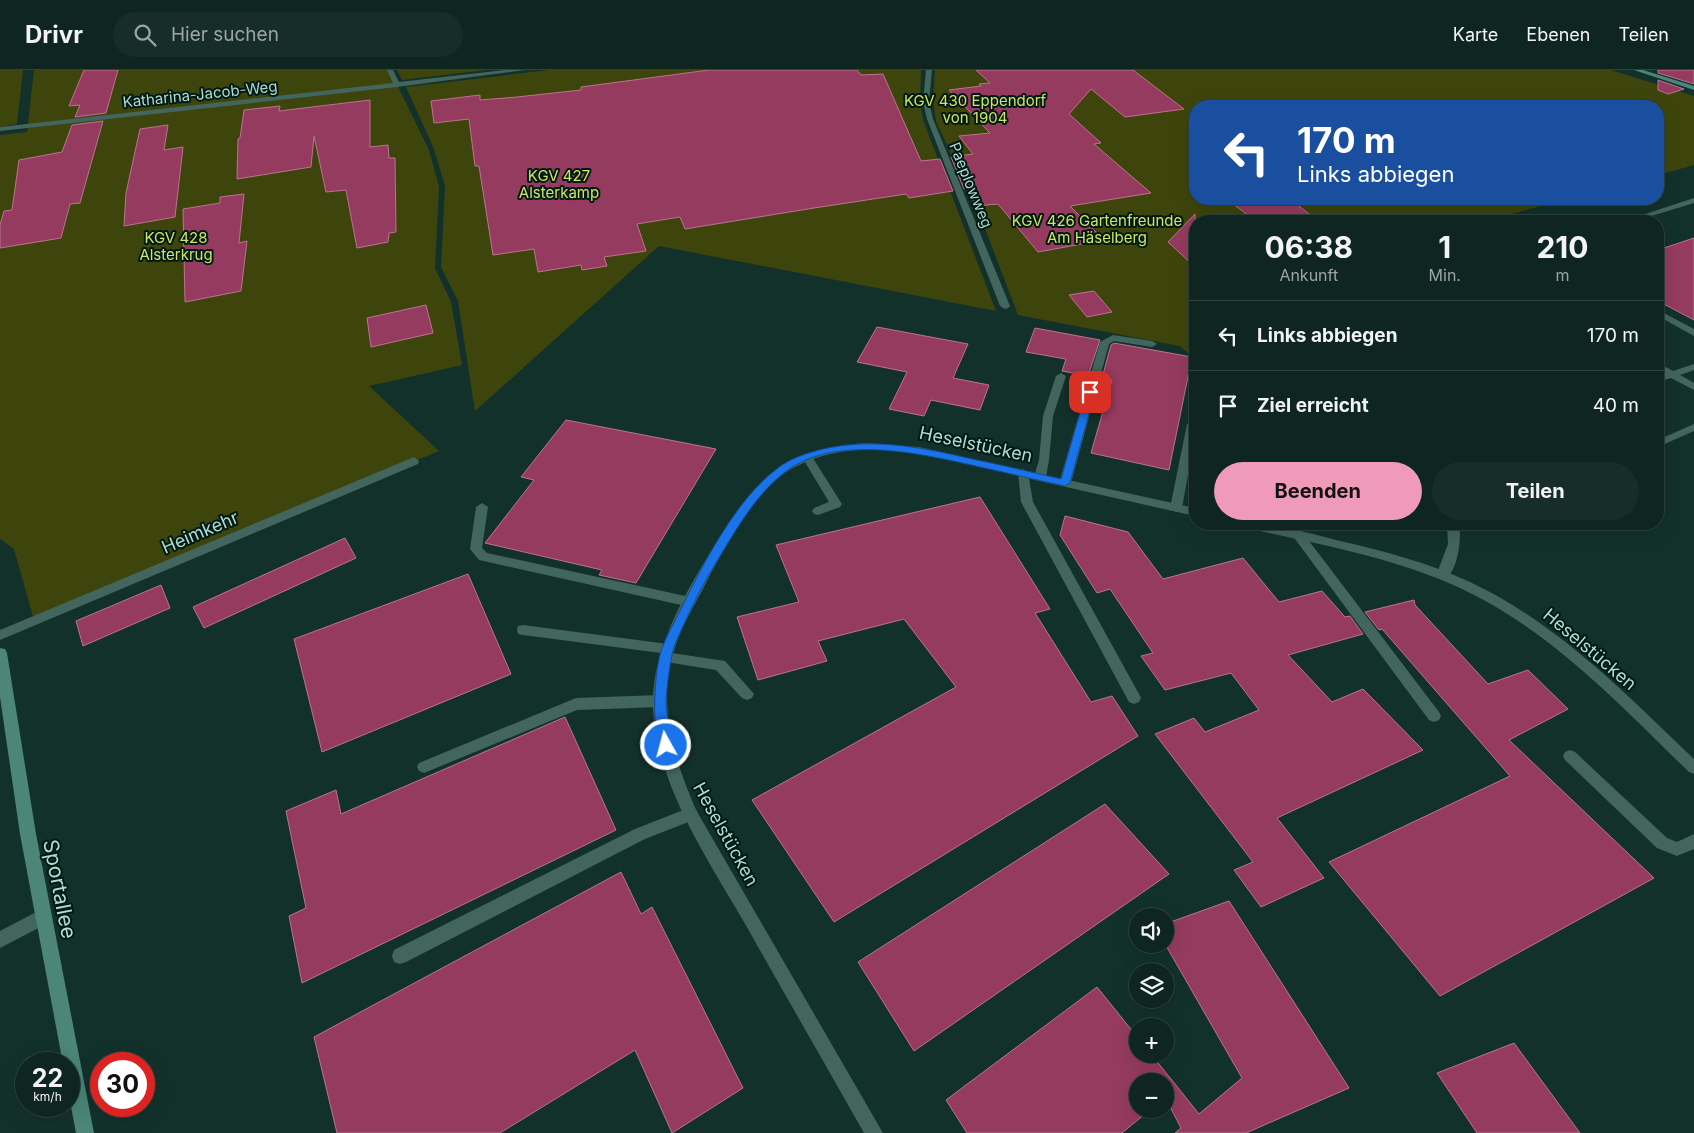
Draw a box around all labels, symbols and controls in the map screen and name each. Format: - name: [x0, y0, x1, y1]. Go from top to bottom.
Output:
- search box: [113, 12, 463, 57]
- text: Drivr: [25, 20, 83, 49]
- icon: search: [131, 21, 159, 49]
- text: Hier suchen: [171, 23, 279, 46]
- text: Karte: [1453, 24, 1498, 45]
- text: Ebenen: [1526, 24, 1590, 45]
- text: Teilen: [1618, 24, 1669, 45]
- street label: Katharina-Jacob-Weg: [122, 76, 278, 112]
- park label: KGV 430 Eppendorf von 1904: [904, 91, 1047, 127]
- text: 170 m: [1297, 119, 1396, 161]
- icon: left: [1214, 120, 1279, 185]
- street label: Paeplowweg: [945, 139, 997, 231]
- text: Links abbiegen: [1297, 161, 1454, 187]
- park label: KGV 427 Alsterkamp: [519, 166, 599, 202]
- park label: KGV 426 Gartenfreunde Am Häselberg: [1012, 211, 1182, 247]
- park label: KGV 428 Alsterkrug: [139, 228, 213, 264]
- text: 06:38: [1264, 229, 1353, 265]
- text: 1: [1438, 229, 1451, 265]
- text: 210: [1536, 229, 1588, 265]
- text: Ankunft: [1279, 265, 1338, 285]
- text: Min.: [1429, 265, 1461, 285]
- text: m: [1555, 265, 1569, 285]
- icon: left: [1214, 322, 1242, 350]
- text: Links abbiegen: [1257, 324, 1398, 347]
- text: 170 m: [1587, 324, 1639, 347]
- pin: [1069, 371, 1111, 413]
- icon: arrive: [1076, 378, 1104, 406]
- icon: arrive: [1214, 392, 1242, 420]
- text: Ziel erreicht: [1257, 394, 1369, 417]
- text: 40 m: [1593, 394, 1639, 417]
- street label: Heselstücken: [917, 422, 1035, 466]
- button: Beenden: [1214, 462, 1422, 520]
- button: Teilen: [1432, 462, 1639, 520]
- street label: Heimkehr: [158, 506, 242, 558]
- street label: Heselstücken: [1539, 604, 1641, 694]
- position arrow: [639, 718, 691, 770]
- street label: Heselstücken: [689, 779, 763, 889]
- street label: Sportallee: [38, 837, 82, 941]
- map controls: [1129, 908, 1174, 1118]
- button: sound: [1129, 908, 1174, 953]
- button: layers: [1129, 963, 1174, 1008]
- button: +: [1129, 1018, 1174, 1063]
- speed limit sign: 30: [90, 1052, 155, 1117]
- text: 22: [32, 1063, 63, 1093]
- button: −: [1129, 1073, 1174, 1118]
- text: km/h: [33, 1089, 62, 1104]

